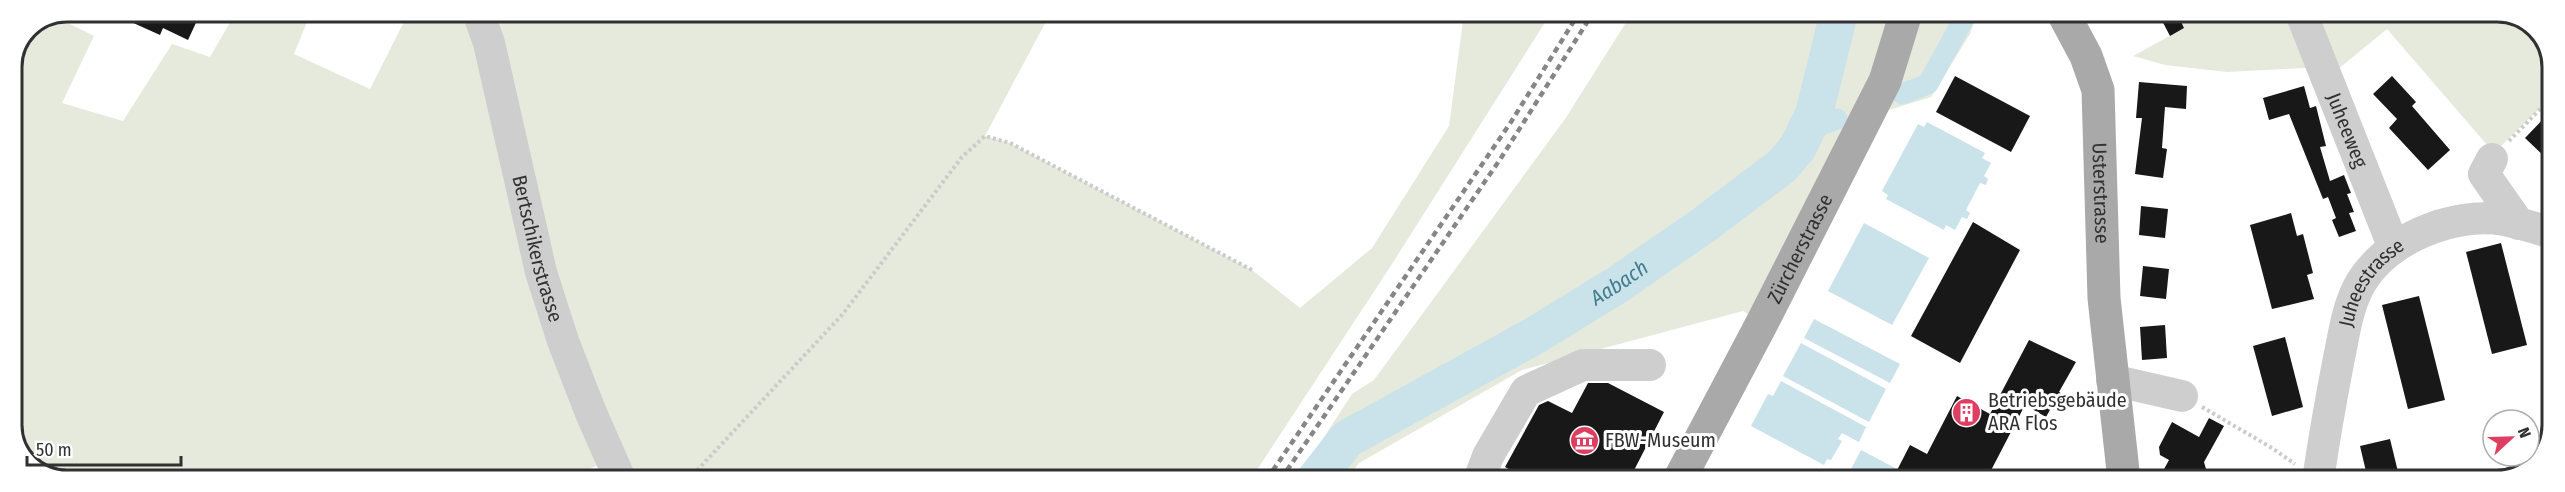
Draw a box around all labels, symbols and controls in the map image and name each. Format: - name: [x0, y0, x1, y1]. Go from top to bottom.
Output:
- street label: Juheeweg: [2322, 89, 2373, 172]
- street label: Usterstrasse: [2088, 142, 2114, 244]
- street label: Bertschikerstrasse: [507, 173, 568, 325]
- street label: Zürcherstrasse: [1762, 190, 1838, 307]
- street label: Juheestrasse: [2334, 233, 2408, 329]
- water label: Aabach: [1585, 254, 1653, 312]
- place label: Betriebsgebäude ARA Flos: [1988, 388, 2127, 435]
- building icon: Betriebsgebäude ARA Flos: [1951, 396, 1983, 428]
- north arrow: [2481, 408, 2541, 468]
- museum icon: FBW-Museum: [1568, 424, 1600, 456]
- text: N: [2514, 425, 2535, 441]
- place label: FBW-Museum: [1605, 428, 1716, 452]
- scale bar: [27, 429, 182, 467]
- text: 50 m: [36, 439, 72, 461]

